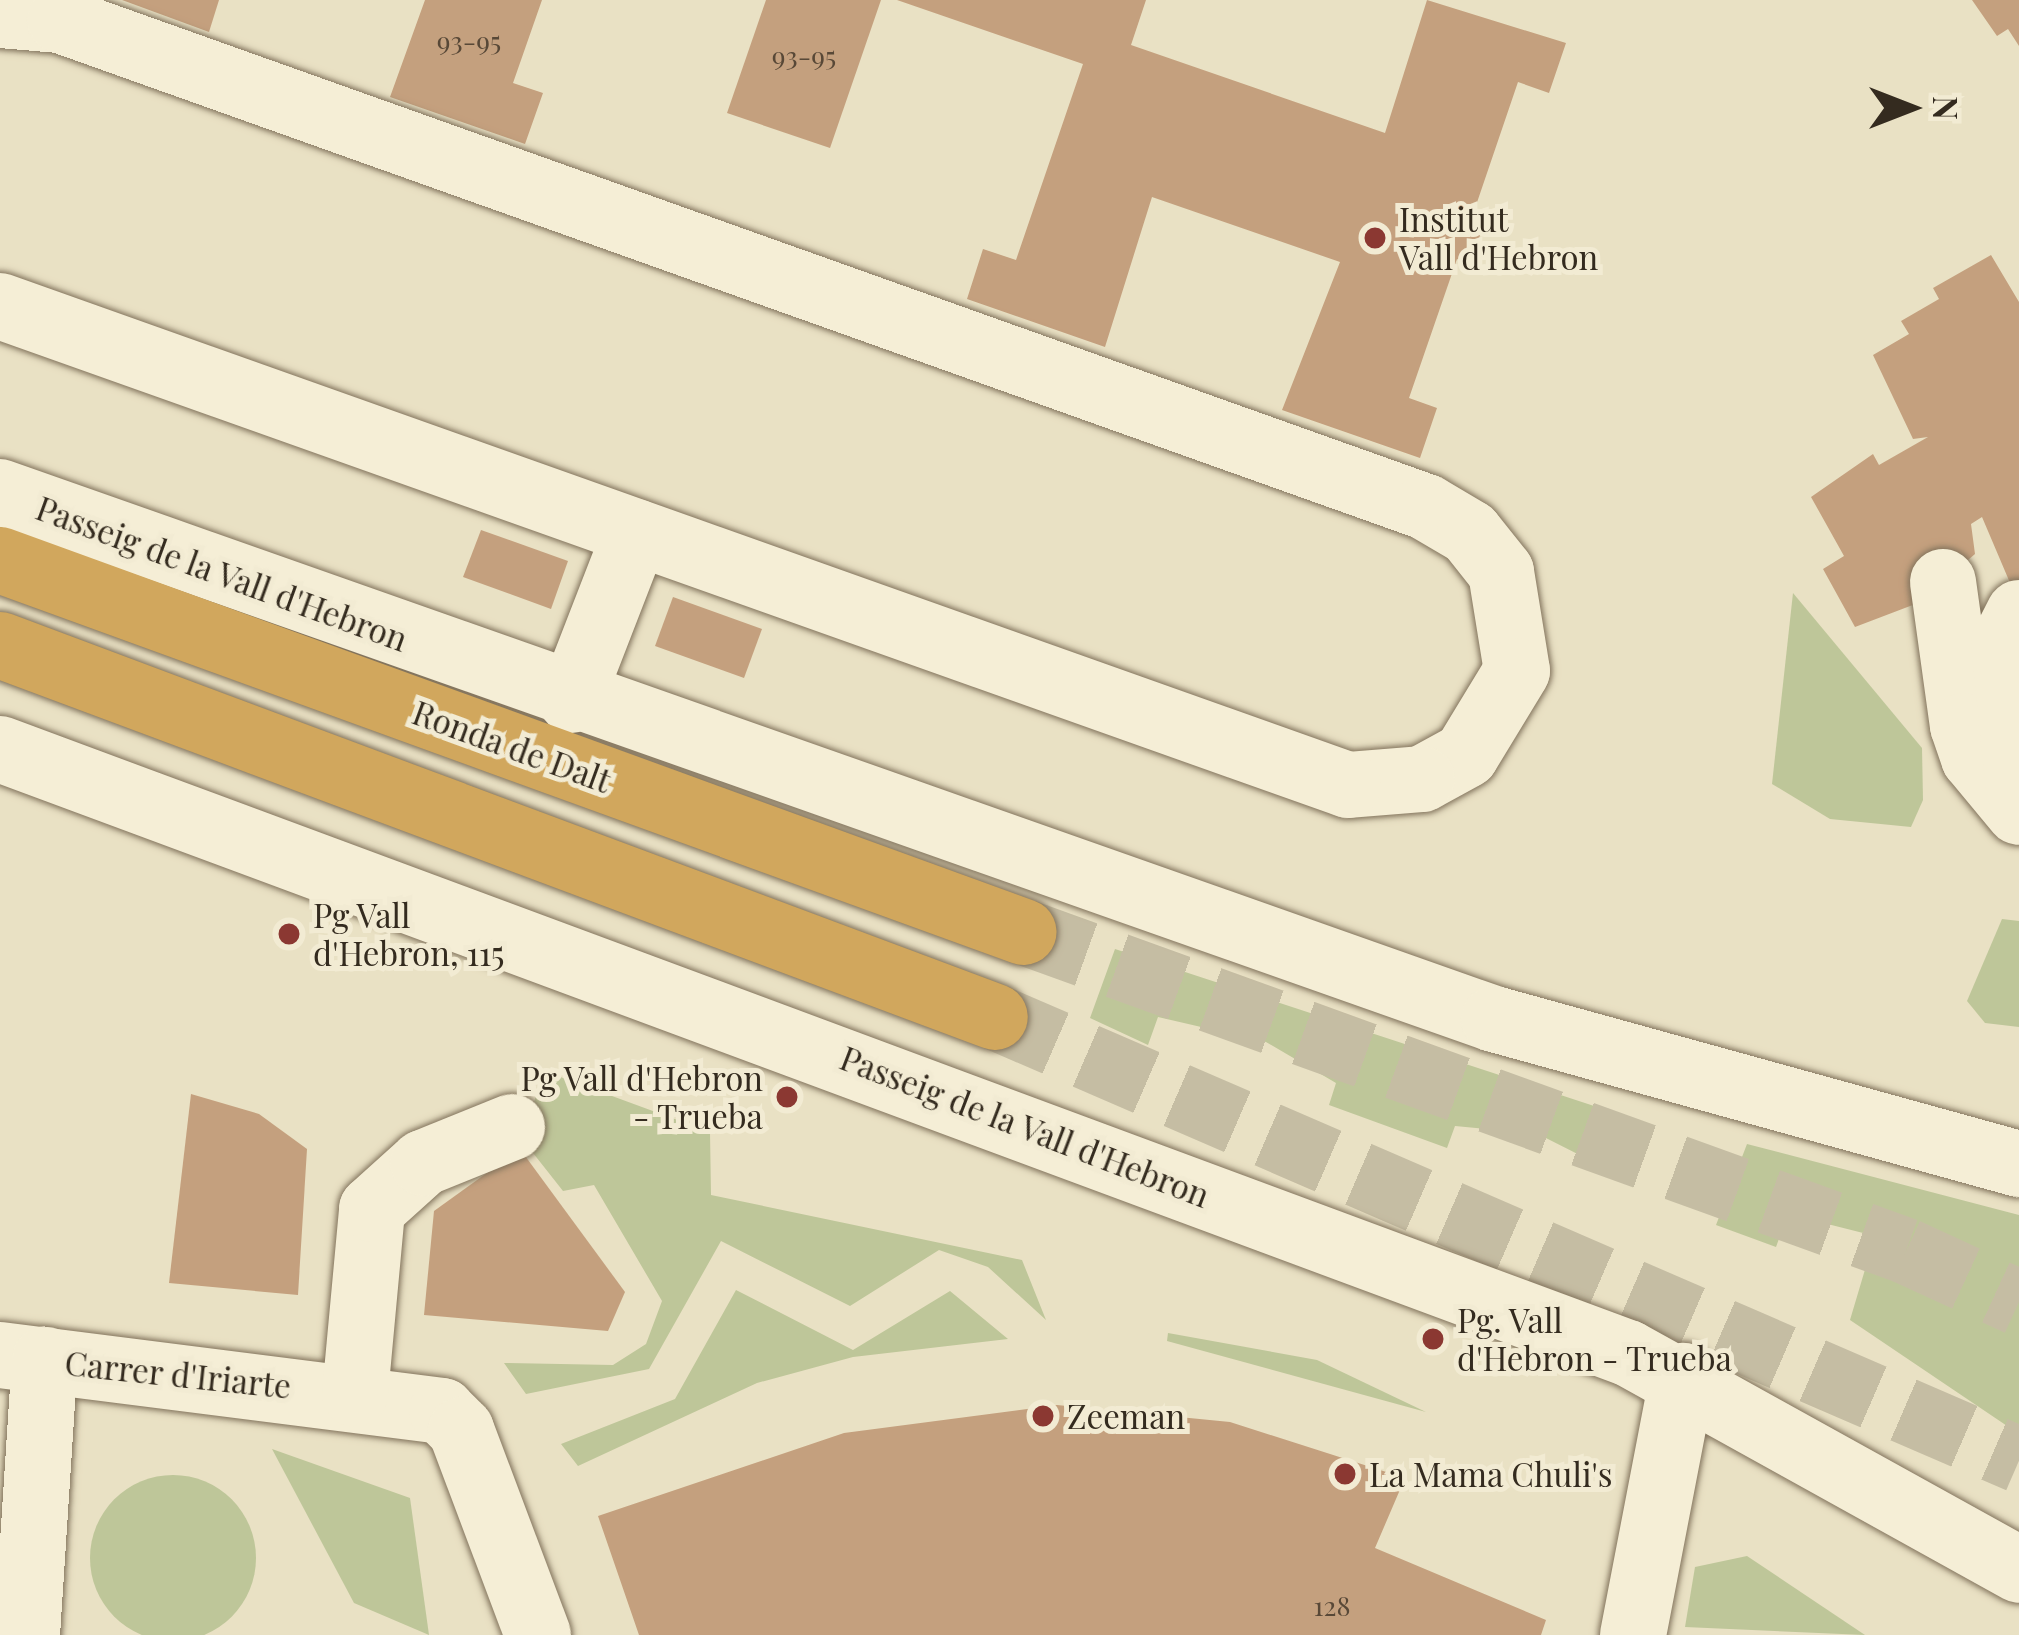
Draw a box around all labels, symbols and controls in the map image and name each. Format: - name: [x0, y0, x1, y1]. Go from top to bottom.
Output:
- house number: 93-95: [437, 25, 501, 57]
- house number: 93-95: [772, 40, 836, 72]
- north arrow: [1851, 48, 1971, 168]
- text: N: [1925, 96, 1969, 120]
- place label: Institut Vall d'Hebron: [1399, 199, 1598, 277]
- marker: Institut Vall d'Hebron: [1362, 225, 1388, 251]
- street label: Passeig de la Vall d'Hebron: [30, 487, 414, 659]
- street label: Ronda de Dalt: [407, 692, 617, 800]
- place label: Pg Vall d'Hebron, 115: [313, 895, 504, 973]
- marker: Pg Vall d'Hebron, 115: [276, 921, 302, 947]
- street label: Passeig de la Vall d'Hebron: [834, 1037, 1216, 1215]
- place label: Pg Vall d'Hebron - Trueba: [519, 1058, 763, 1136]
- marker: Pg Vall d'Hebron - Trueba: [774, 1084, 800, 1110]
- place label: Pg. Vall d'Hebron - Trueba: [1457, 1300, 1733, 1378]
- marker: Pg. Vall d'Hebron - Trueba: [1420, 1326, 1446, 1352]
- street label: Carrer d'Iriarte: [63, 1342, 293, 1406]
- place label: Zeeman: [1067, 1396, 1185, 1436]
- marker: Zeeman: [1030, 1403, 1056, 1429]
- place label: La Mama Chuli's: [1369, 1454, 1613, 1494]
- marker: La Mama Chuli's: [1332, 1461, 1358, 1487]
- house number: 128: [1314, 1590, 1350, 1622]

